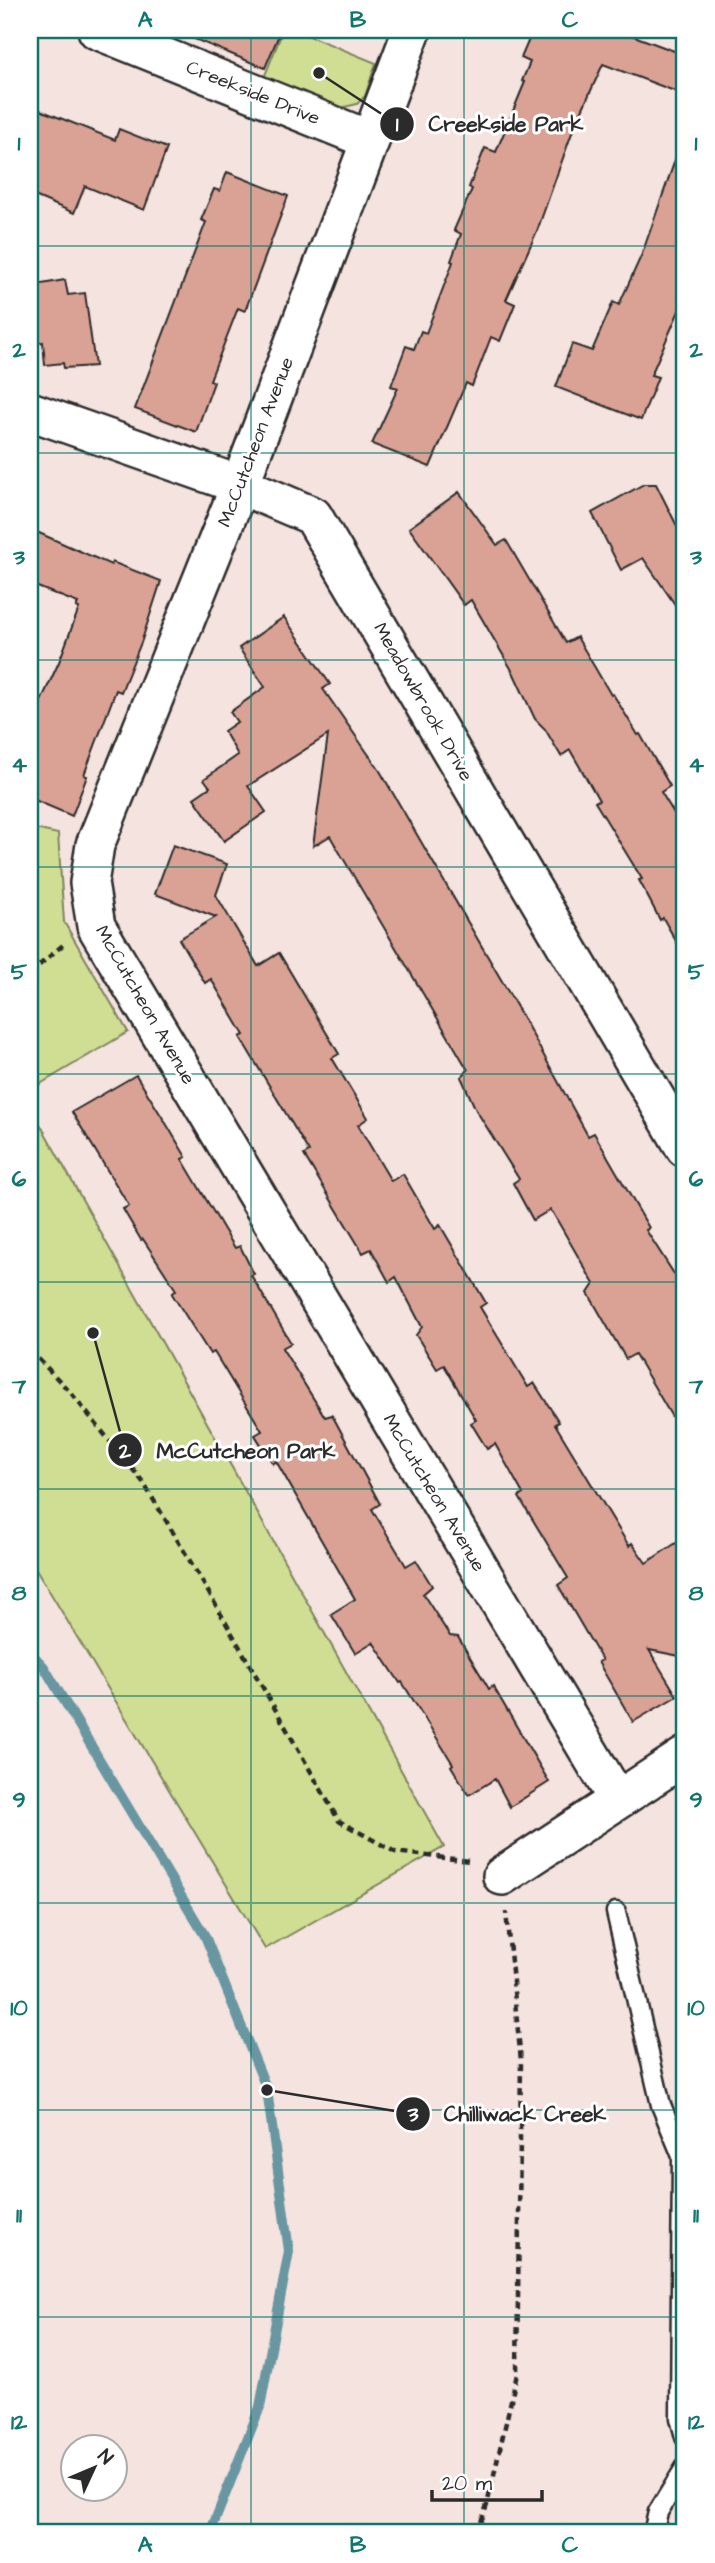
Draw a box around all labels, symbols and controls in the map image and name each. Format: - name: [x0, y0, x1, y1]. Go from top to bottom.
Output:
- text: A: [138, 4, 153, 36]
- text: B: [350, 4, 367, 36]
- text: C: [562, 4, 579, 36]
- street label: Creekside Drive: [182, 54, 324, 132]
- callout: Creekside Park: [380, 103, 598, 145]
- text: 1: [396, 110, 399, 139]
- text: Creekside Park: [429, 110, 584, 139]
- text: 1: [18, 127, 21, 159]
- text: 1: [695, 127, 698, 159]
- text: 2: [11, 334, 26, 366]
- text: 2: [688, 334, 703, 366]
- street label: McCutcheon Avenue: [211, 353, 301, 531]
- text: 3: [12, 541, 25, 573]
- text: 3: [689, 541, 702, 573]
- street label: Meadowbrook Drive: [367, 618, 479, 786]
- text: 4: [11, 749, 27, 781]
- text: 4: [688, 749, 704, 781]
- street label: McCutcheon Avenue: [88, 920, 202, 1090]
- text: 5: [11, 956, 28, 988]
- text: 5: [688, 956, 705, 988]
- text: 6: [12, 1163, 27, 1195]
- text: 6: [689, 1163, 704, 1195]
- text: 7: [11, 1370, 27, 1402]
- text: 7: [688, 1370, 704, 1402]
- street label: McCutcheon Avenue: [376, 1409, 492, 1577]
- callout: McCutcheon Park: [108, 1429, 350, 1471]
- text: 2: [118, 1437, 132, 1466]
- text: McCutcheon Park: [156, 1437, 336, 1466]
- text: 8: [12, 1577, 27, 1609]
- text: 8: [689, 1577, 704, 1609]
- text: 9: [12, 1784, 26, 1816]
- text: 9: [689, 1784, 703, 1816]
- text: 10: [10, 1992, 28, 2024]
- text: 10: [687, 1992, 705, 2024]
- callout: Chilliwack Creek: [395, 2093, 621, 2135]
- text: 3: [407, 2100, 419, 2129]
- text: Chilliwack Creek: [444, 2100, 606, 2129]
- text: 11: [16, 2199, 22, 2231]
- text: 11: [693, 2199, 699, 2231]
- text: 12: [11, 2406, 28, 2438]
- text: 12: [688, 2406, 705, 2438]
- north arrow: [60, 2434, 130, 2504]
- text: N: [91, 2444, 119, 2471]
- scale bar: [432, 2458, 542, 2502]
- text: 20 m: [442, 2469, 493, 2498]
- text: A: [138, 2529, 153, 2561]
- text: B: [350, 2529, 367, 2561]
- text: C: [562, 2529, 579, 2561]

